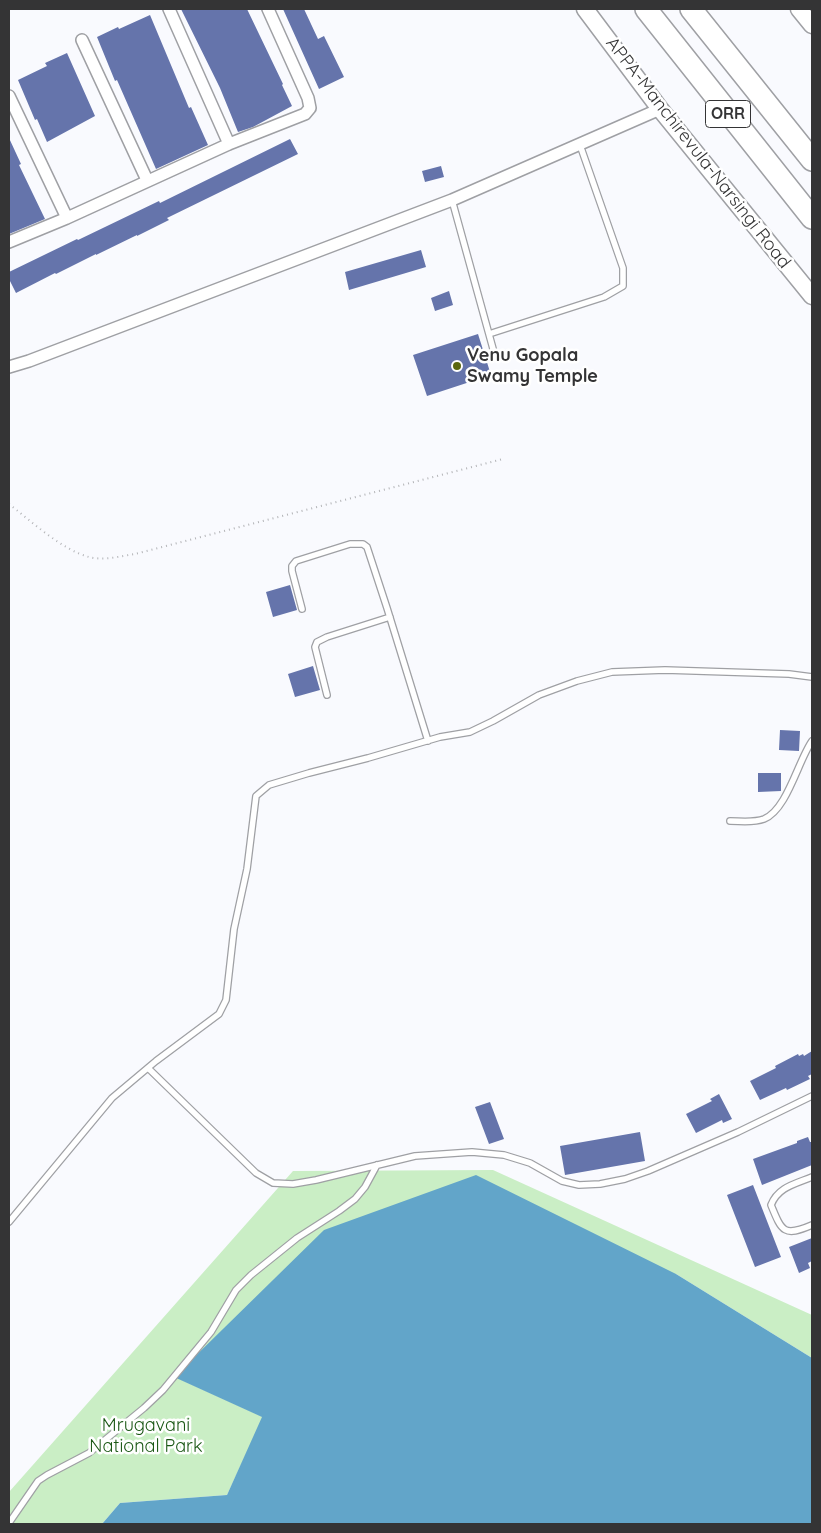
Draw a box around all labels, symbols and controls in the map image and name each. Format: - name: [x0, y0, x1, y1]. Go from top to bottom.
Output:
- street label: APPA-Manchirevula-Narsingi Road: [601, 33, 795, 273]
- road number: ORR: [706, 100, 750, 128]
- place label: Venu Gopala Swamy Temple: [467, 345, 598, 388]
- marker: Venu Gopala Swamy Temple: [451, 360, 463, 372]
- park label: Mrugavani National Park: [89, 1415, 203, 1458]

